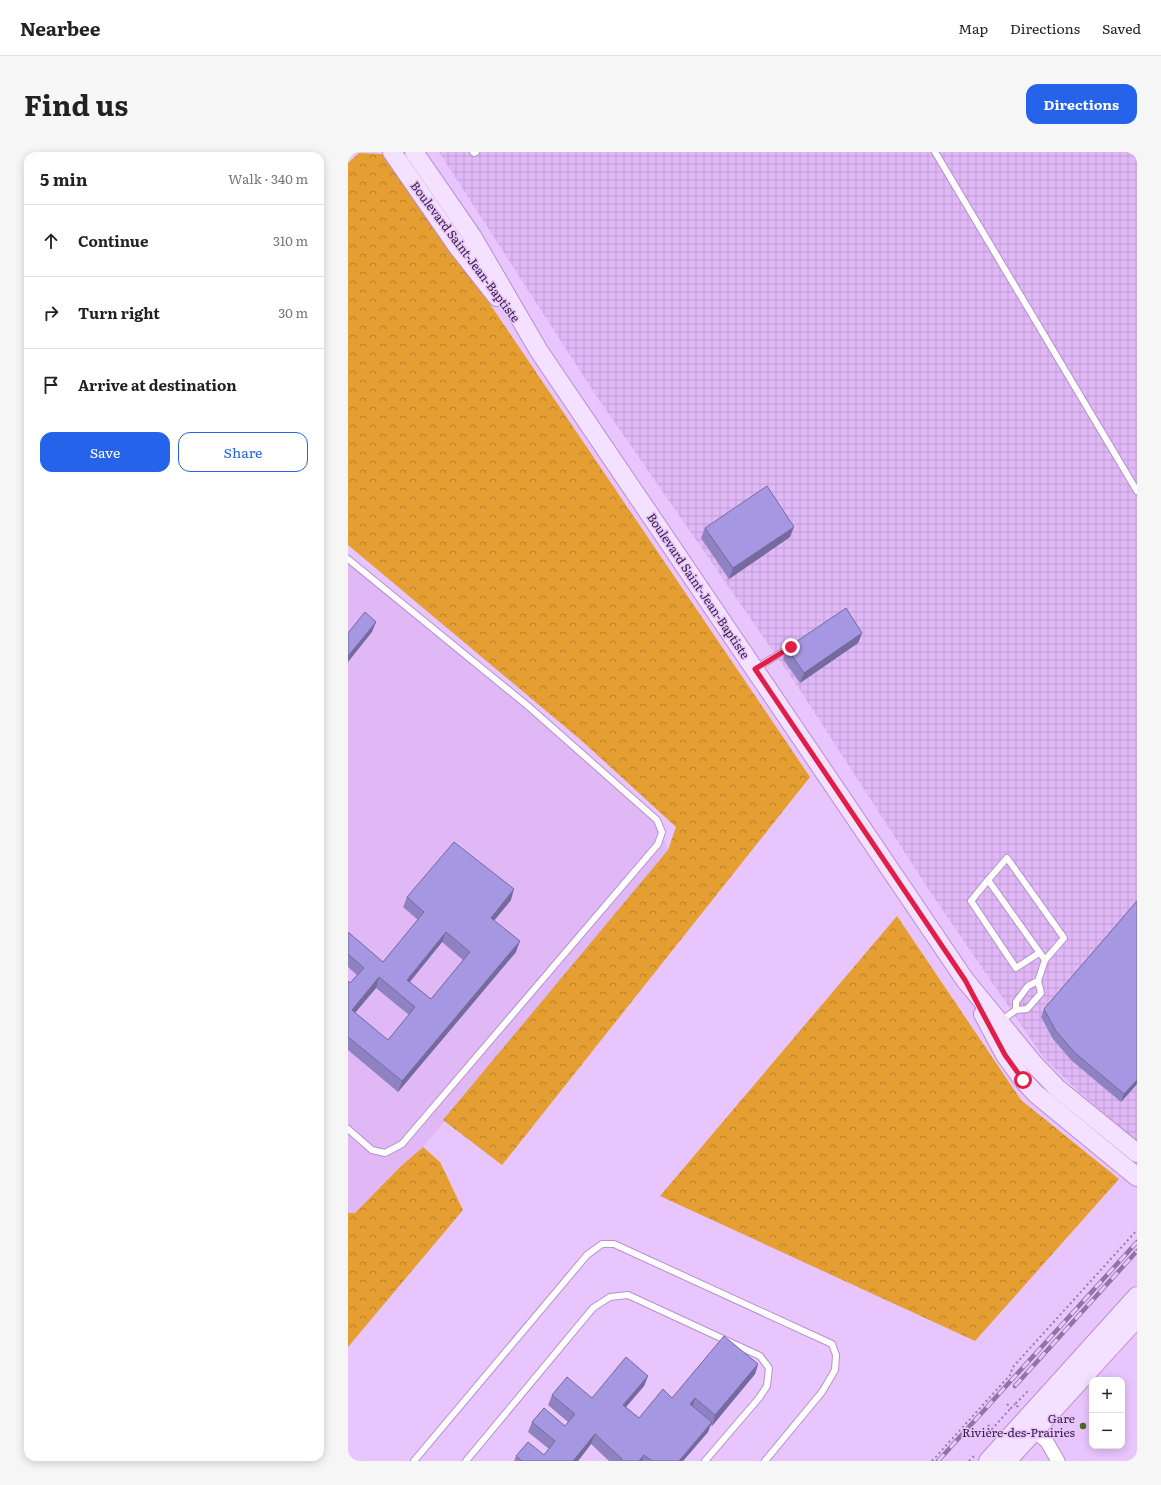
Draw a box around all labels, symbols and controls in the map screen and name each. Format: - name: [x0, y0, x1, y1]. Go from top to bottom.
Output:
- text: Nearbee: [20, 14, 101, 42]
- text: Map: [958, 18, 988, 38]
- text: Directions: [1010, 18, 1080, 38]
- text: Saved: [1102, 18, 1141, 38]
- text: Find us: [24, 83, 128, 125]
- button: Directions: [1026, 84, 1137, 124]
- text: 5 min: [40, 166, 88, 191]
- text: Walk · 340 m: [228, 169, 308, 188]
- street label: Boulevard Saint-Jean-Baptiste: [407, 177, 525, 326]
- text: Continue: [78, 229, 148, 252]
- icon: ahead: [40, 230, 62, 252]
- text: 310 m: [273, 231, 308, 250]
- text: Turn right: [78, 301, 160, 324]
- icon: right: [40, 302, 62, 324]
- text: 30 m: [278, 303, 308, 322]
- text: Arrive at destination: [78, 373, 237, 396]
- icon: arrive: [40, 374, 62, 396]
- button: Save: [40, 432, 170, 472]
- button: Share: [178, 432, 308, 472]
- street label: Boulevard Saint-Jean-Baptiste: [643, 509, 755, 662]
- route end: [782, 638, 800, 656]
- route start: [1014, 1071, 1032, 1089]
- map controls: [1089, 1377, 1125, 1449]
- button: +: [1089, 1377, 1125, 1413]
- place label: Gare Rivière-des-Prairies: [962, 1409, 1076, 1441]
- button: −: [1089, 1413, 1125, 1449]
- marker: Gare Rivière-des-Prairies: [1078, 1421, 1088, 1431]

